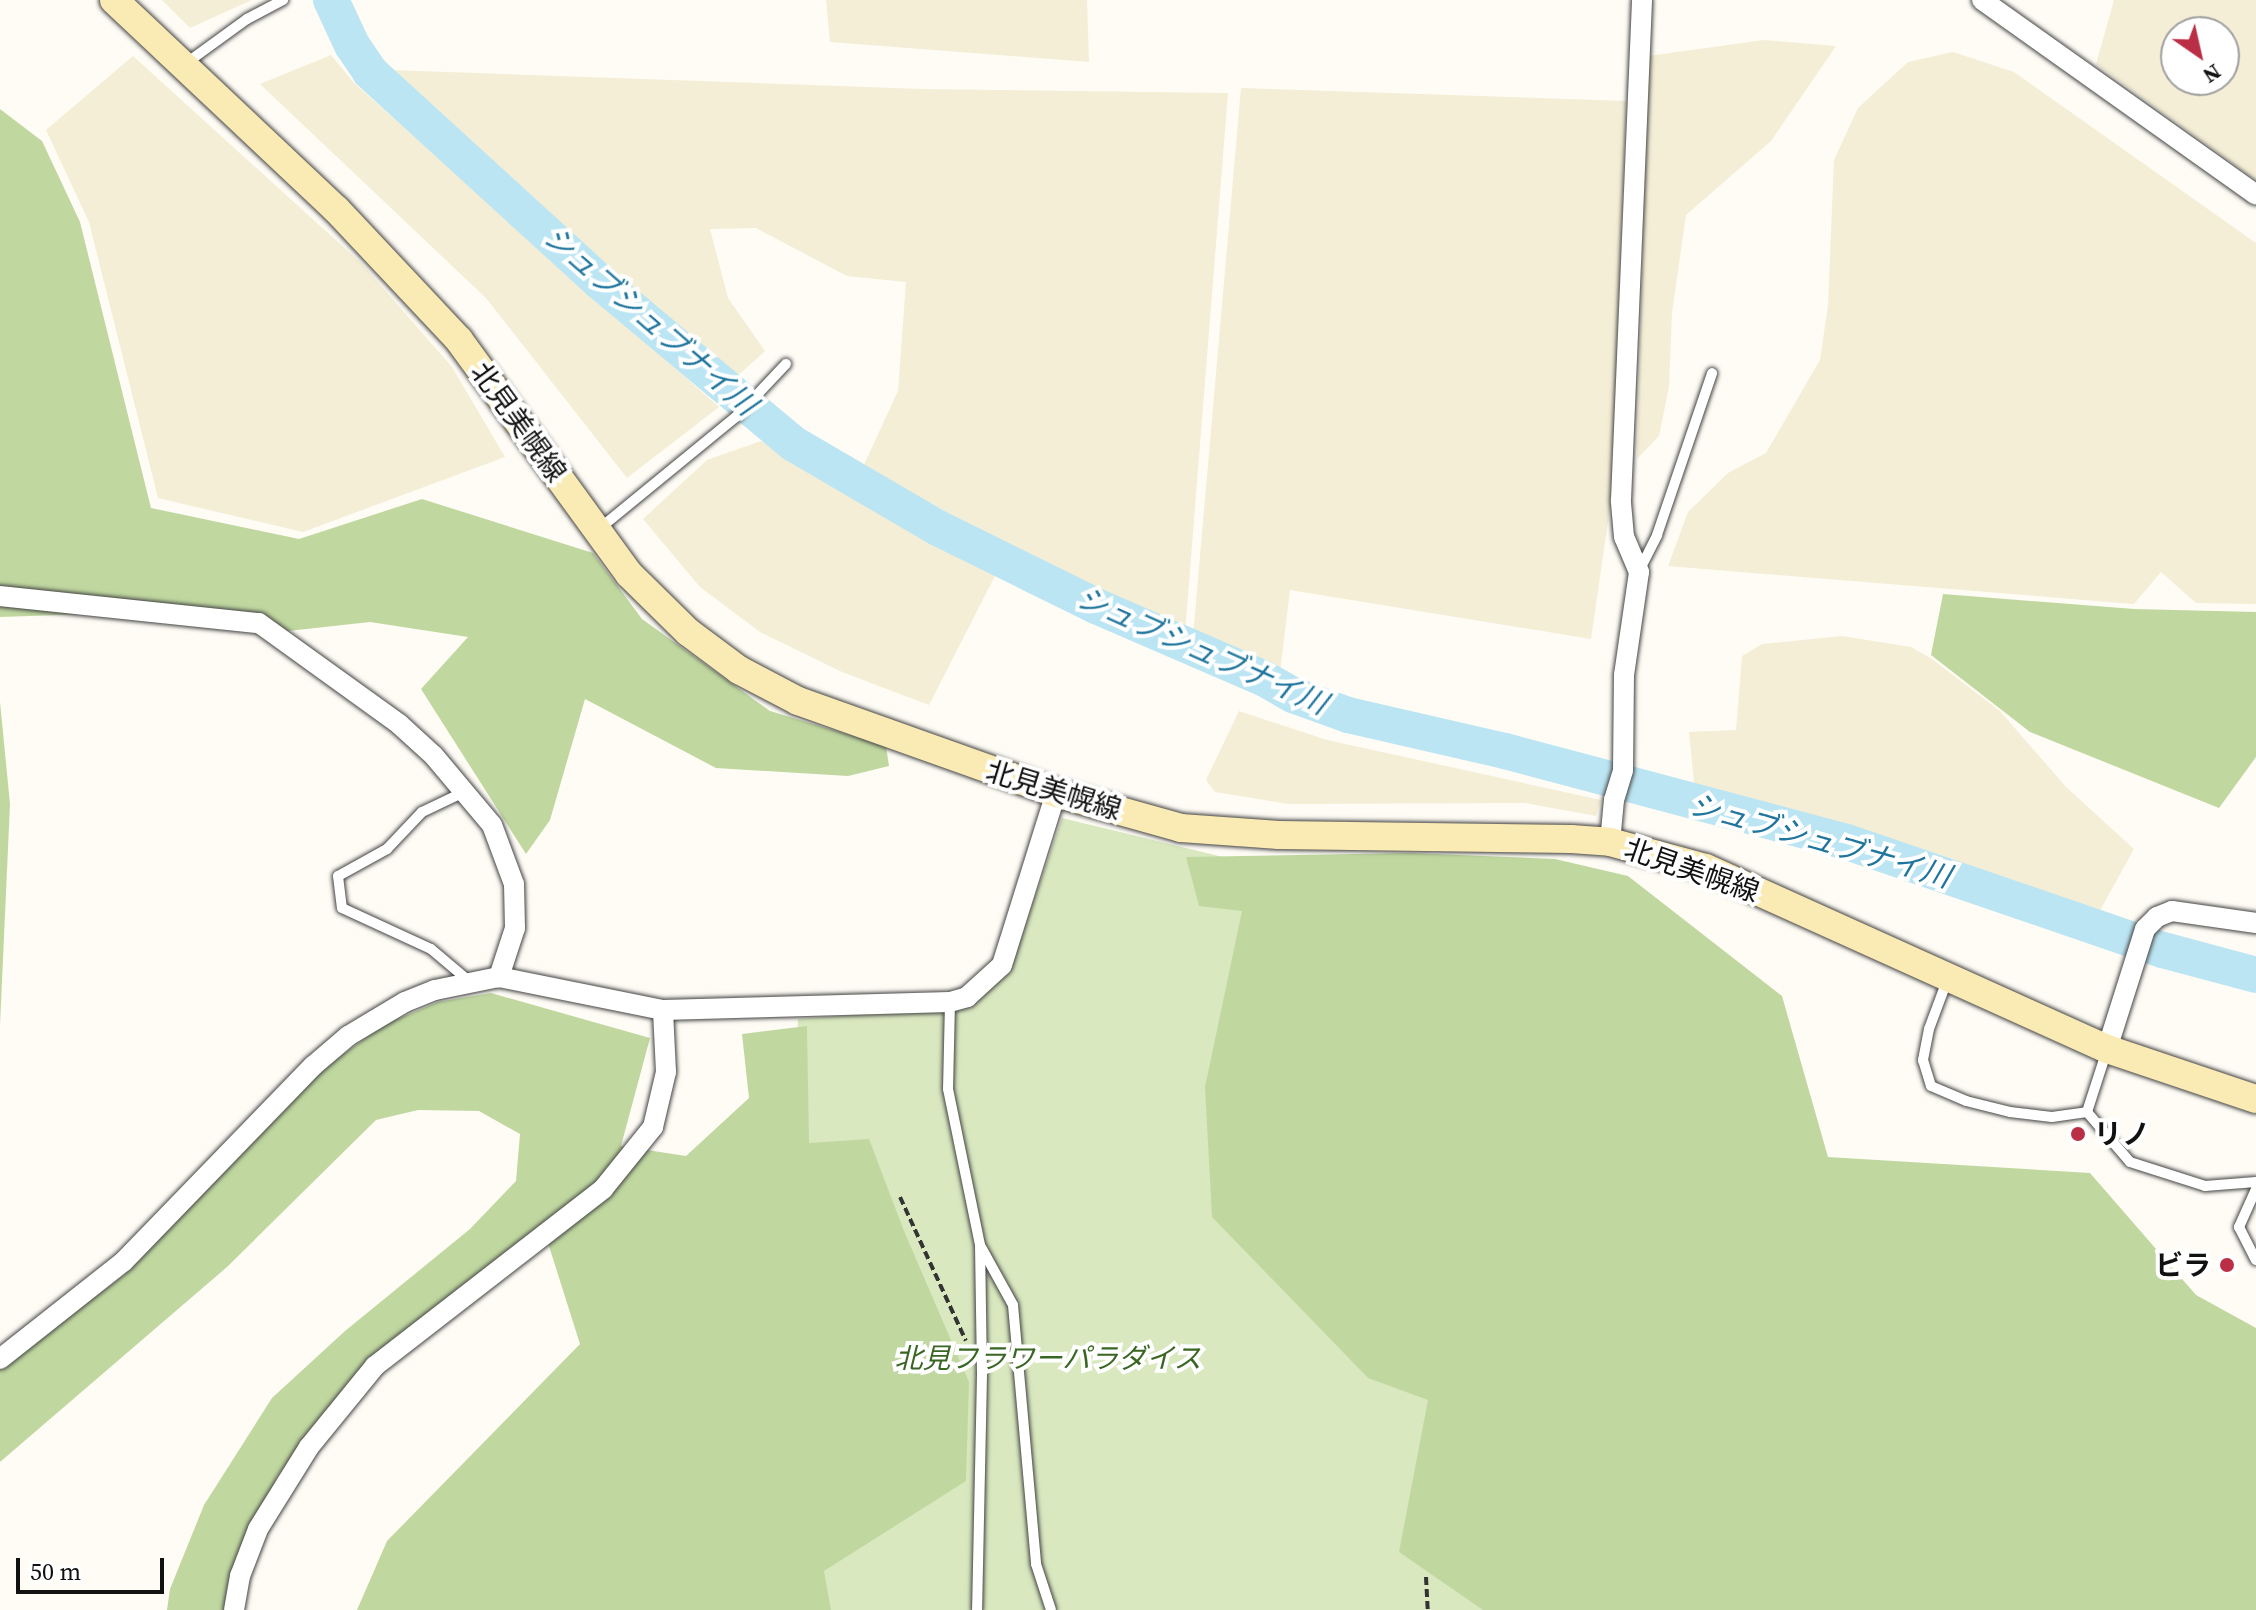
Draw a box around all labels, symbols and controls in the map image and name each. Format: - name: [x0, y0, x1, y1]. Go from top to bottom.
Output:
- north arrow: [2160, 16, 2240, 96]
- text: N: [2197, 57, 2227, 91]
- water label: シュブシュブナイ川: [536, 219, 764, 423]
- street label: 北見美幌線: [464, 355, 574, 489]
- water label: シュブシュブナイ川: [1071, 580, 1333, 722]
- street label: 北見美幌線: [982, 753, 1126, 827]
- water label: シュブシュブナイ川: [1685, 786, 1955, 896]
- street label: 北見美幌線: [1620, 831, 1764, 909]
- place label: リノ: [2094, 1117, 2150, 1151]
- marker: リノ: [2069, 1125, 2087, 1143]
- place label: ビラ: [2155, 1248, 2211, 1282]
- marker: ビラ: [2218, 1256, 2236, 1274]
- park label: 北見フラワーパラダイス: [894, 1341, 1202, 1375]
- scale bar: [20, 1542, 168, 1592]
- text: 50 m: [30, 1555, 81, 1588]

